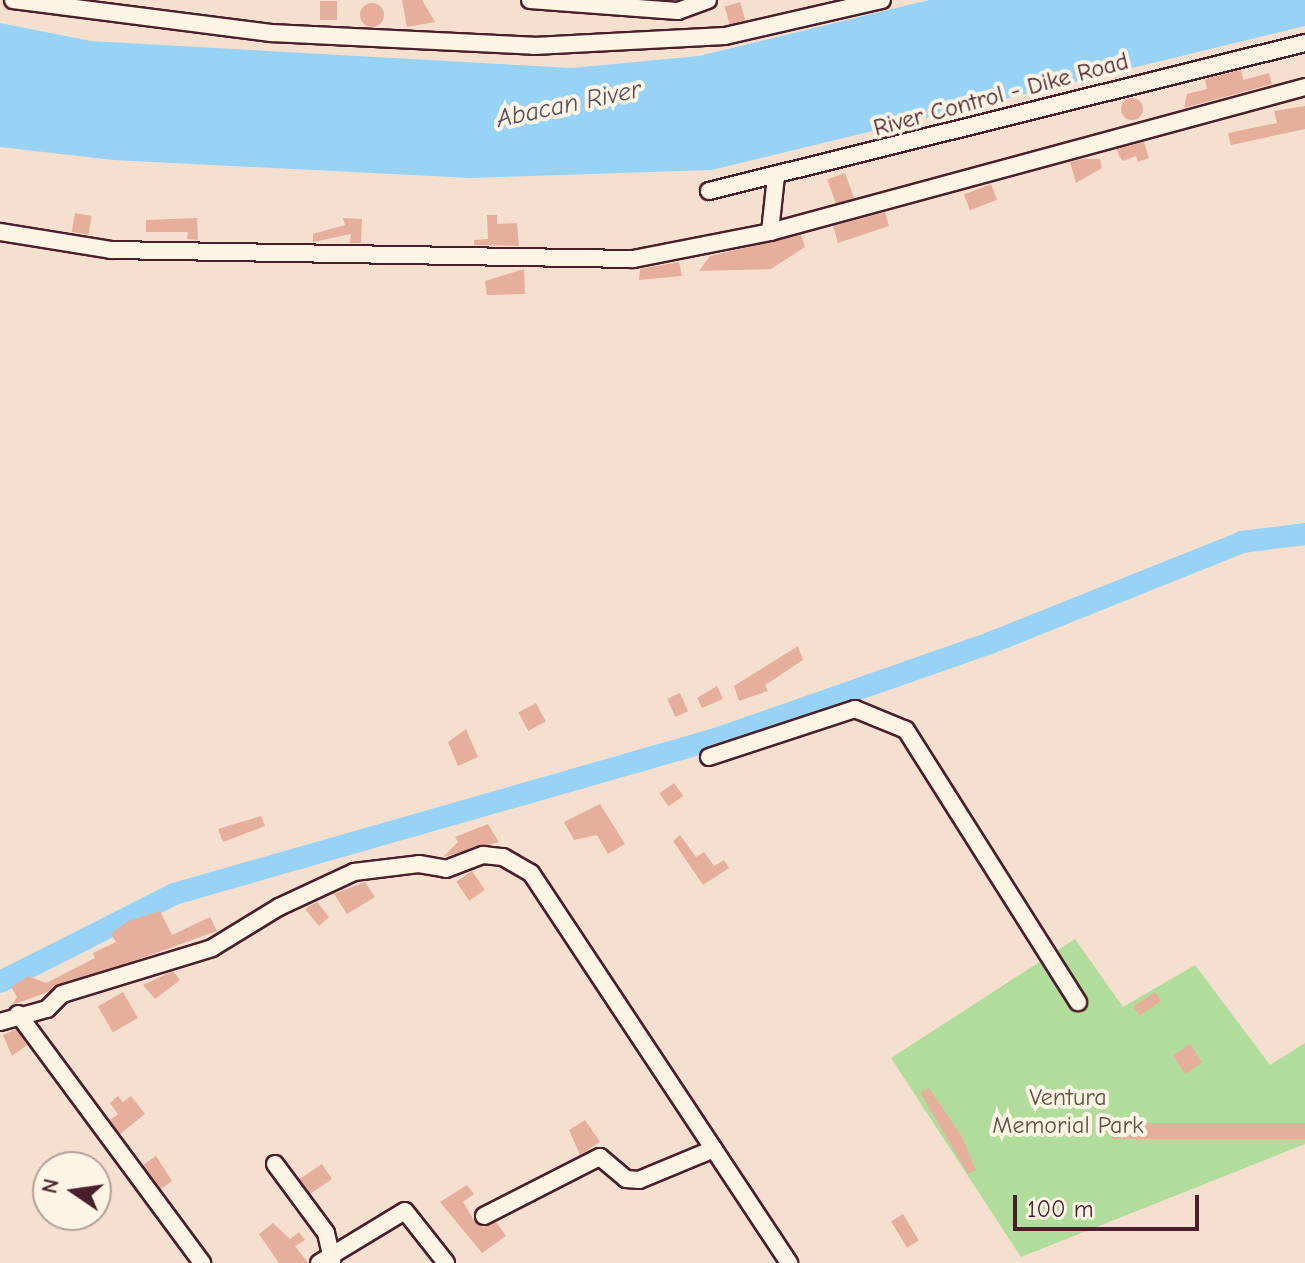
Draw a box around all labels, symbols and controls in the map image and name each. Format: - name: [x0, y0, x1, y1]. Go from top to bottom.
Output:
- street label: River Control - Dike Road: [870, 47, 1132, 143]
- water label: Abacan River: [494, 74, 644, 136]
- park label: Ventura Memorial Park: [992, 1084, 1144, 1140]
- north arrow: [32, 1151, 112, 1231]
- text: N: [36, 1176, 65, 1196]
- scale bar: [1017, 1179, 1203, 1229]
- text: 100 m: [1027, 1195, 1094, 1223]

